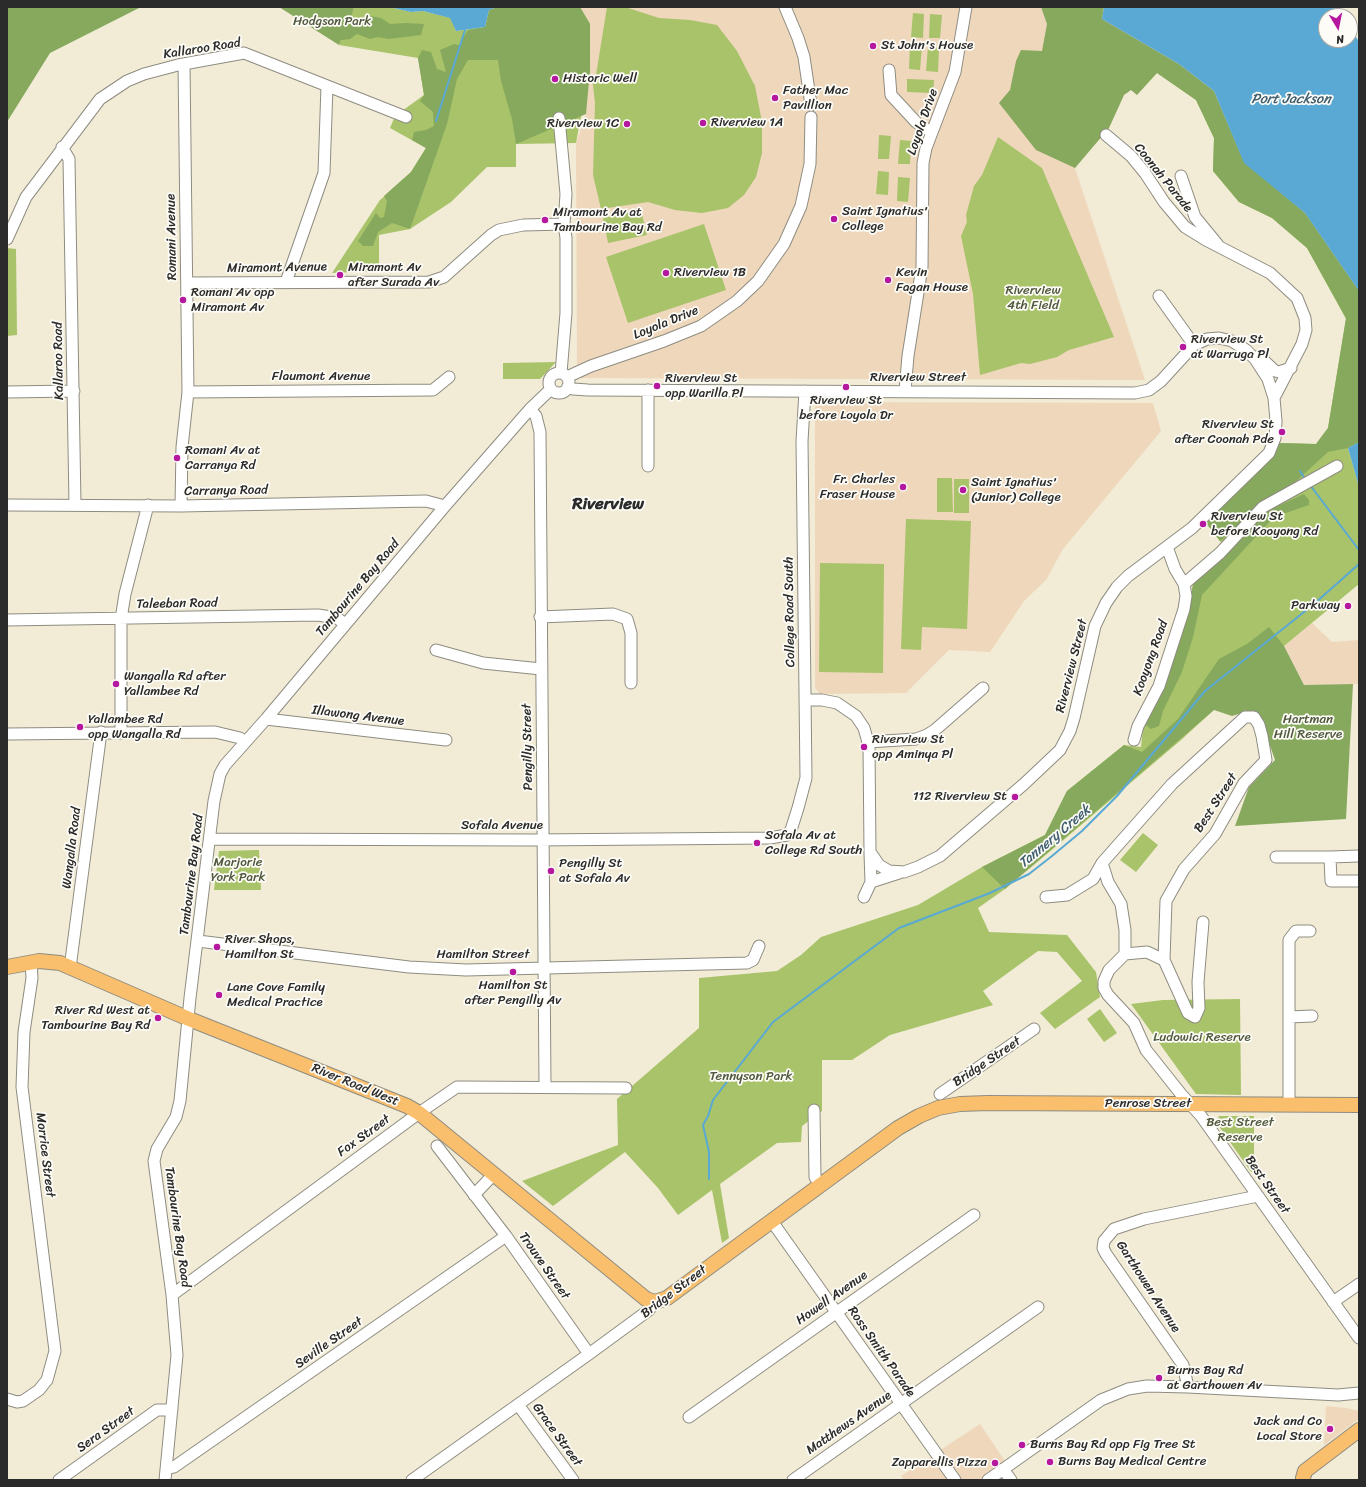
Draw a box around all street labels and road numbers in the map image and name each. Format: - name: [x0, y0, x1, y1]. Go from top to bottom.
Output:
- street label: Kallaroo Road: [162, 35, 242, 63]
- street label: Loyola Drive: [904, 87, 942, 157]
- street label: Coonah Parade: [1130, 140, 1196, 216]
- street label: Romani Avenue: [163, 194, 181, 280]
- street label: Miramont Avenue: [227, 259, 327, 277]
- street label: Loyola Drive: [631, 303, 701, 343]
- street label: Kallaroo Road: [51, 322, 67, 400]
- street label: Flaumont Avenue: [272, 369, 370, 385]
- street label: Riverview Street: [870, 370, 966, 386]
- street label: Carranya Road: [184, 482, 268, 500]
- street label: Tambourine Bay Road: [313, 536, 403, 640]
- street label: College Road South: [781, 557, 799, 667]
- street label: Taleeban Road: [136, 595, 218, 613]
- street label: Riverview Street: [1053, 618, 1091, 714]
- street label: Kooyong Road: [1130, 618, 1172, 698]
- street label: Illawong Avenue: [311, 703, 405, 729]
- street label: Pengilly Street: [519, 703, 537, 791]
- street label: Best Street: [1191, 770, 1241, 836]
- street label: Wangalla Road: [59, 806, 85, 890]
- street label: Tambourine Bay Road: [177, 814, 207, 936]
- street label: Sofala Avenue: [461, 818, 543, 834]
- street label: Hamilton Street: [437, 947, 529, 963]
- street label: Bridge Street: [950, 1034, 1024, 1090]
- street label: River Road West: [309, 1060, 401, 1110]
- street label: Penrose Street: [1105, 1096, 1191, 1112]
- street label: Morrice Street: [32, 1112, 58, 1198]
- street label: Fox Street: [335, 1112, 393, 1160]
- street label: Best Street: [1241, 1153, 1293, 1217]
- street label: Tambourine Bay Road: [161, 1166, 193, 1288]
- street label: Trouve Street: [515, 1229, 573, 1303]
- street label: Garthowen Avenue: [1113, 1238, 1183, 1336]
- street label: Bridge Street: [638, 1262, 710, 1322]
- street label: Howell Avenue: [793, 1268, 871, 1328]
- street label: Ross Smith Parade: [844, 1304, 918, 1400]
- street label: Seville Street: [292, 1314, 366, 1372]
- street label: Matthews Avenue: [803, 1388, 895, 1458]
- street label: Grace Street: [529, 1400, 585, 1470]
- street label: Sera Street: [74, 1404, 138, 1456]

